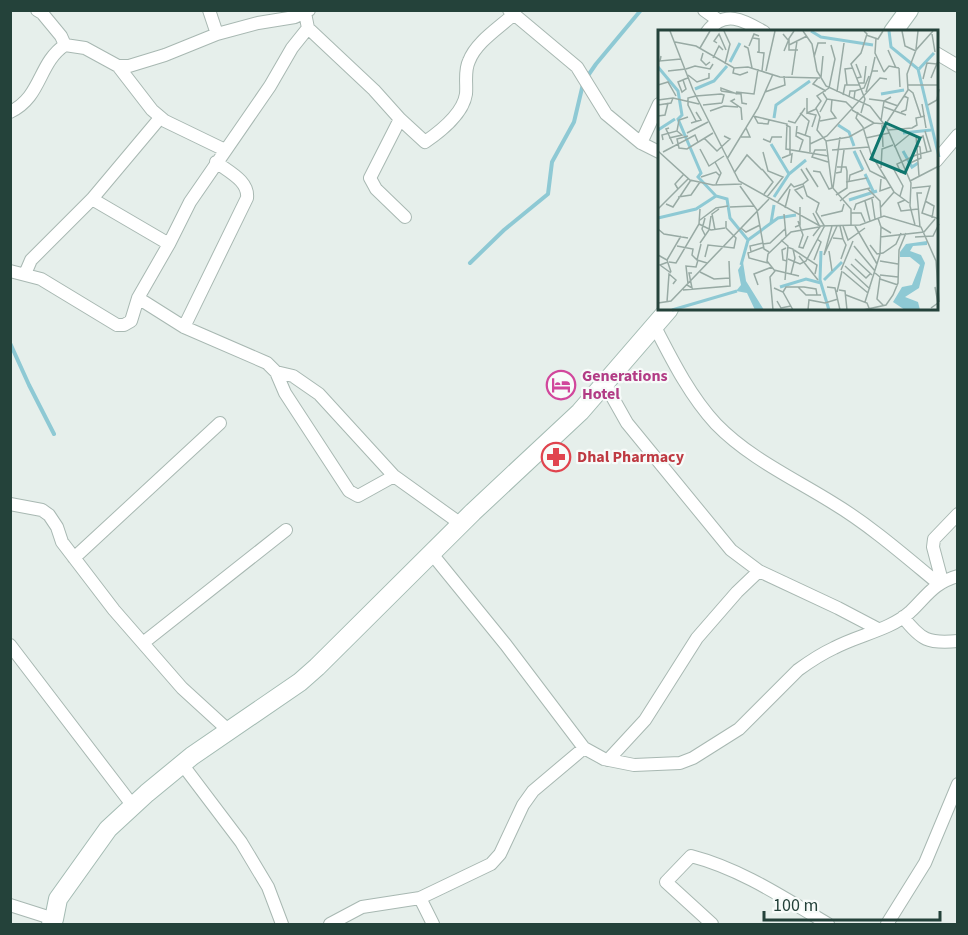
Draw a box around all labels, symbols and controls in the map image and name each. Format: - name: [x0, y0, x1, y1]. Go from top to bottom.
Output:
- inset map: [658, 30, 938, 310]
- place label: Generations Hotel: [582, 365, 668, 405]
- hotel icon: Generations Hotel: [545, 369, 577, 401]
- pharmacy icon: Dhal Pharmacy: [540, 441, 572, 473]
- place label: Dhal Pharmacy: [577, 446, 685, 468]
- scale bar: [764, 884, 940, 922]
- text: 100 m: [773, 893, 818, 918]

